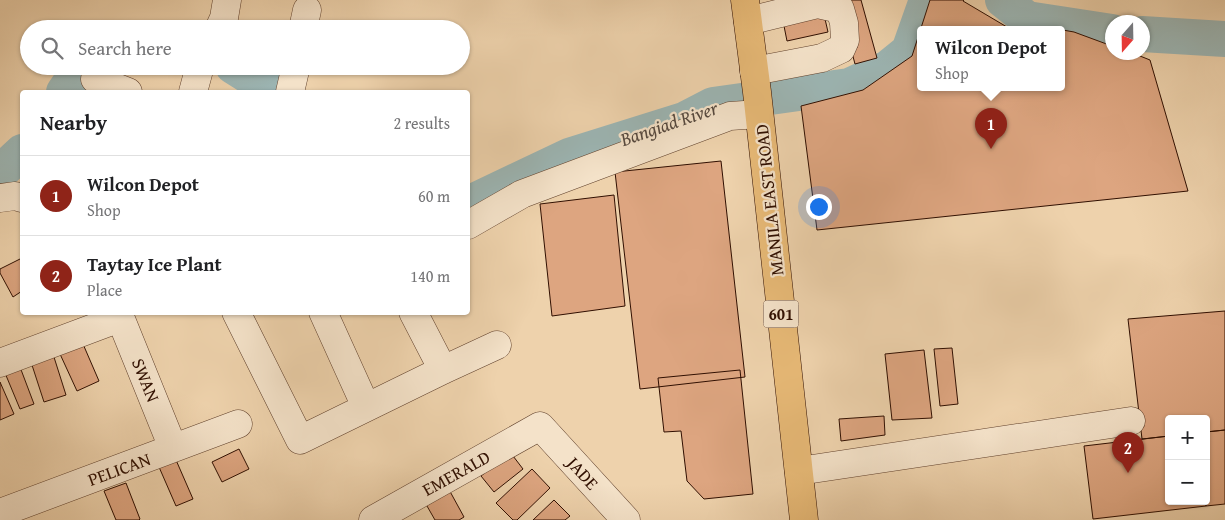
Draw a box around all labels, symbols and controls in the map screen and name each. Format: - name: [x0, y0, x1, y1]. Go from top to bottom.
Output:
- north arrow: [1105, 15, 1150, 60]
- search box: [20, 20, 470, 75]
- popup: [917, 26, 1065, 91]
- text: Wilcon Depot: [935, 33, 1047, 61]
- icon: search: [38, 34, 66, 62]
- text: Search here: [78, 34, 172, 62]
- text: Shop: [935, 61, 969, 85]
- water label: Bangiad River: [616, 93, 722, 153]
- text: Nearby: [40, 107, 107, 138]
- pin: 1: [975, 108, 1007, 149]
- text: 2 results: [393, 111, 450, 135]
- street label: MANILA EAST ROAD: [748, 123, 790, 277]
- text: Wilcon Depot: [87, 170, 199, 198]
- text: 1: [52, 184, 60, 208]
- text: 60 m: [418, 184, 450, 208]
- your location: [806, 194, 832, 220]
- text: Shop: [87, 198, 121, 222]
- text: Taytay Ice Plant: [87, 250, 222, 278]
- text: 2: [52, 264, 60, 288]
- text: 140 m: [410, 264, 450, 288]
- text: Place: [87, 278, 122, 302]
- road number: 601: [764, 300, 798, 328]
- street label: SWAN: [125, 354, 167, 406]
- map controls: [1165, 415, 1210, 505]
- button: +: [1165, 415, 1210, 460]
- pin: 2: [1112, 432, 1144, 473]
- street label: EMERALD: [417, 443, 495, 503]
- street label: PELICAN: [84, 445, 154, 493]
- street label: JADE: [559, 449, 605, 496]
- button: −: [1165, 460, 1210, 505]

